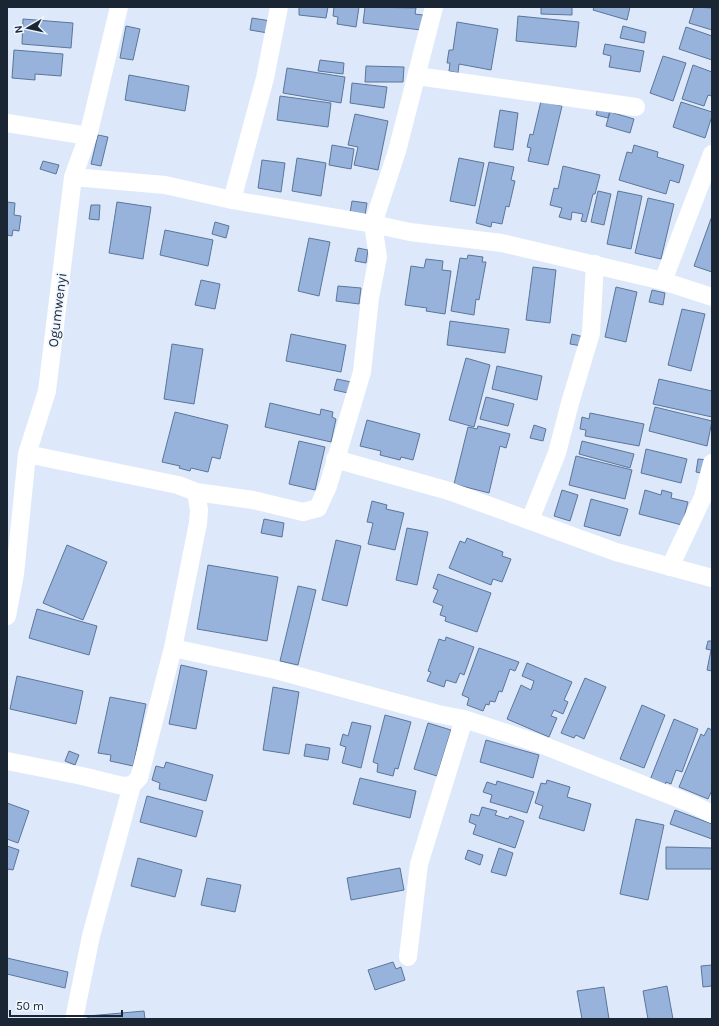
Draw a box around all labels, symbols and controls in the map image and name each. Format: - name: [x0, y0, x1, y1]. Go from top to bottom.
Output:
- north arrow: [8, 8, 48, 48]
- text: N: [12, 25, 26, 34]
- street label: Ogumwenyi: [44, 272, 71, 348]
- scale bar: [10, 992, 122, 1018]
- text: 50 m: [16, 999, 44, 1013]

